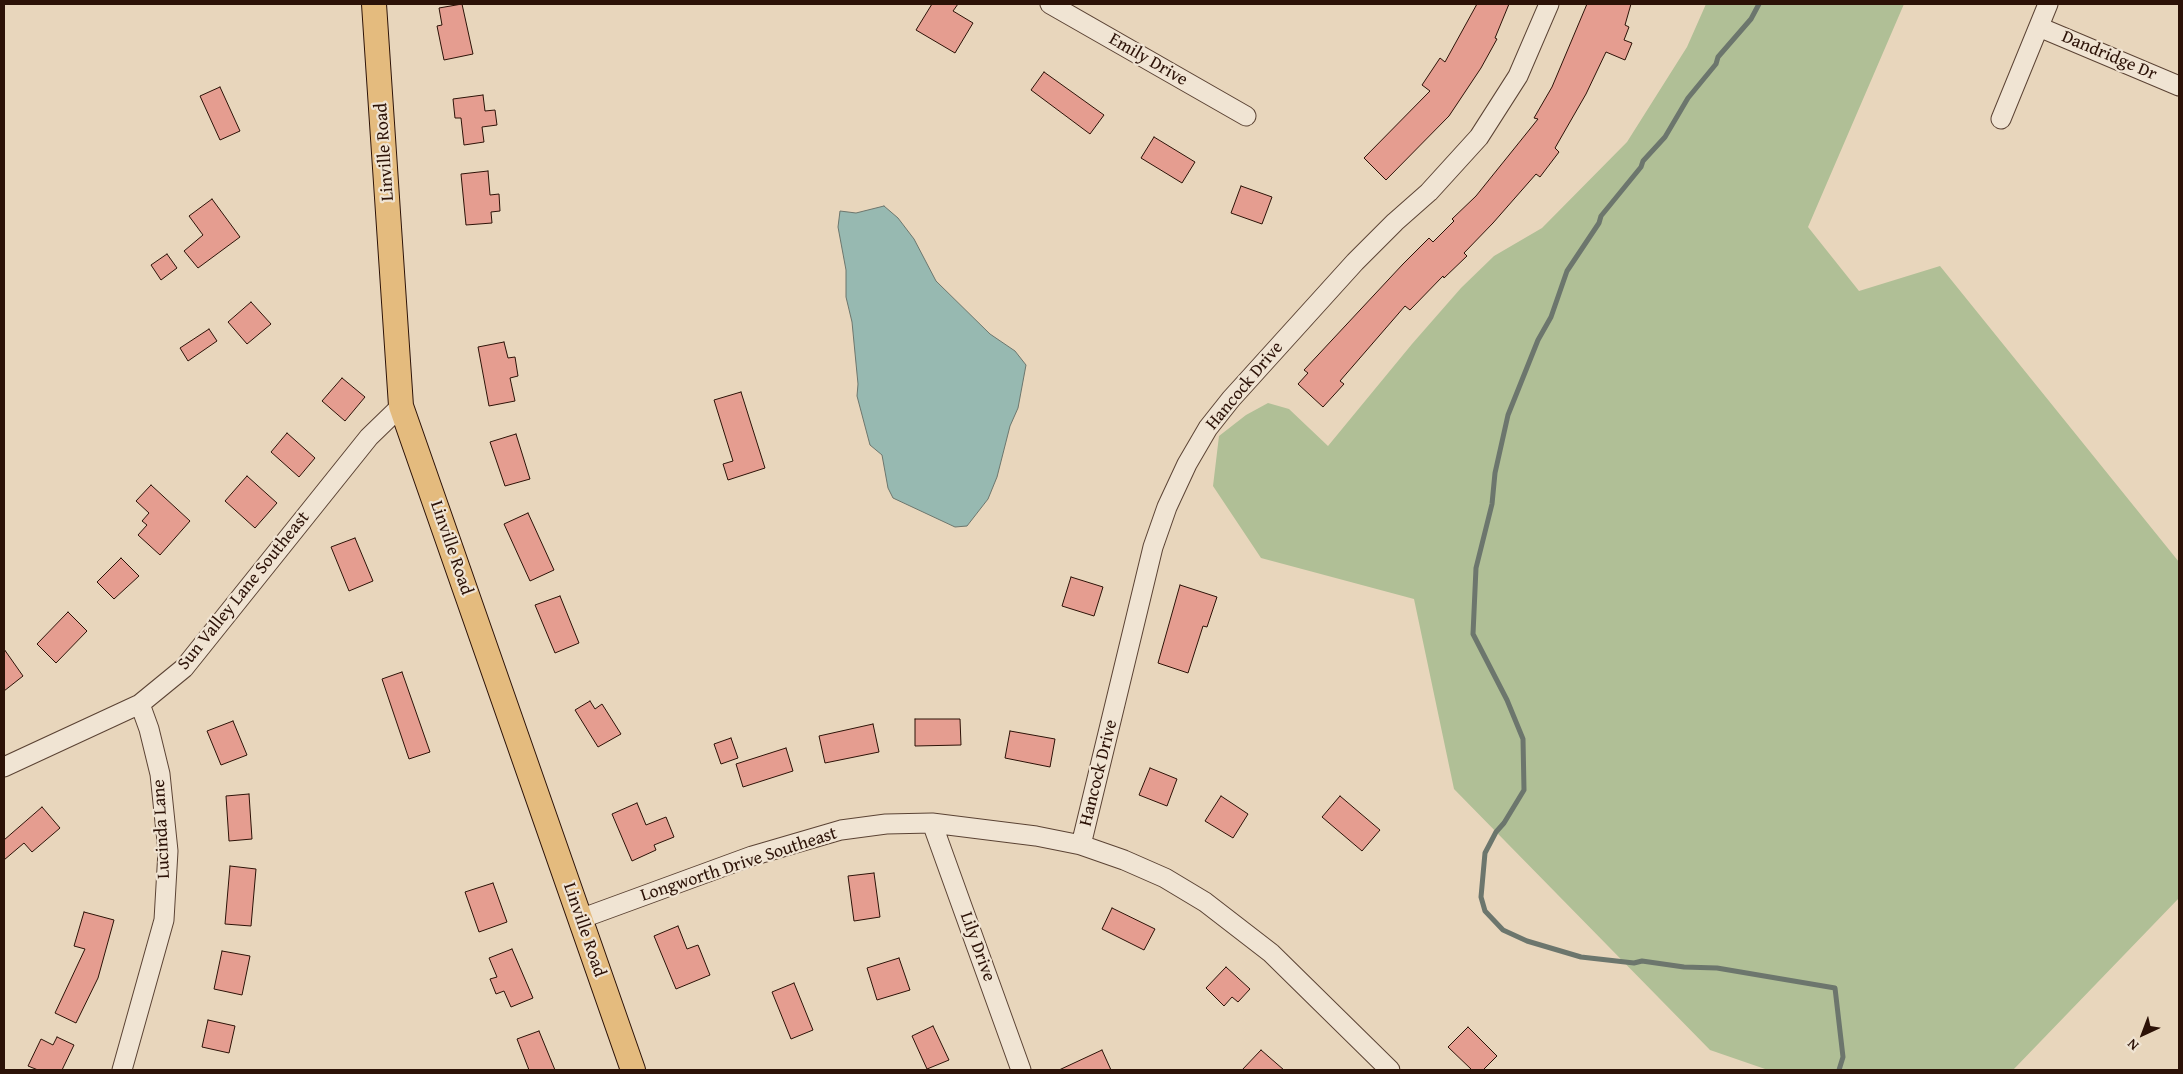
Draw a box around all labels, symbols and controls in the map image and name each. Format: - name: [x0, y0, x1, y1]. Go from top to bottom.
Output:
- street label: Dandridge Dr: [2058, 26, 2160, 86]
- street label: Emily Drive: [1105, 29, 1191, 91]
- street label: Linville Road: [371, 102, 399, 202]
- street label: Hancock Drive: [1202, 337, 1288, 435]
- street label: Linville Road: [425, 498, 477, 598]
- street label: Sun Valley Lane Southeast: [173, 507, 315, 675]
- street label: Hancock Drive: [1075, 718, 1123, 828]
- street label: Lucinda Lane: [149, 779, 175, 879]
- street label: Longworth Drive Southeast: [638, 823, 840, 907]
- street label: Linville Road: [558, 880, 610, 980]
- street label: Lily Drive: [955, 909, 999, 985]
- north arrow: [2118, 1009, 2168, 1059]
- text: N: [2123, 1034, 2143, 1055]

